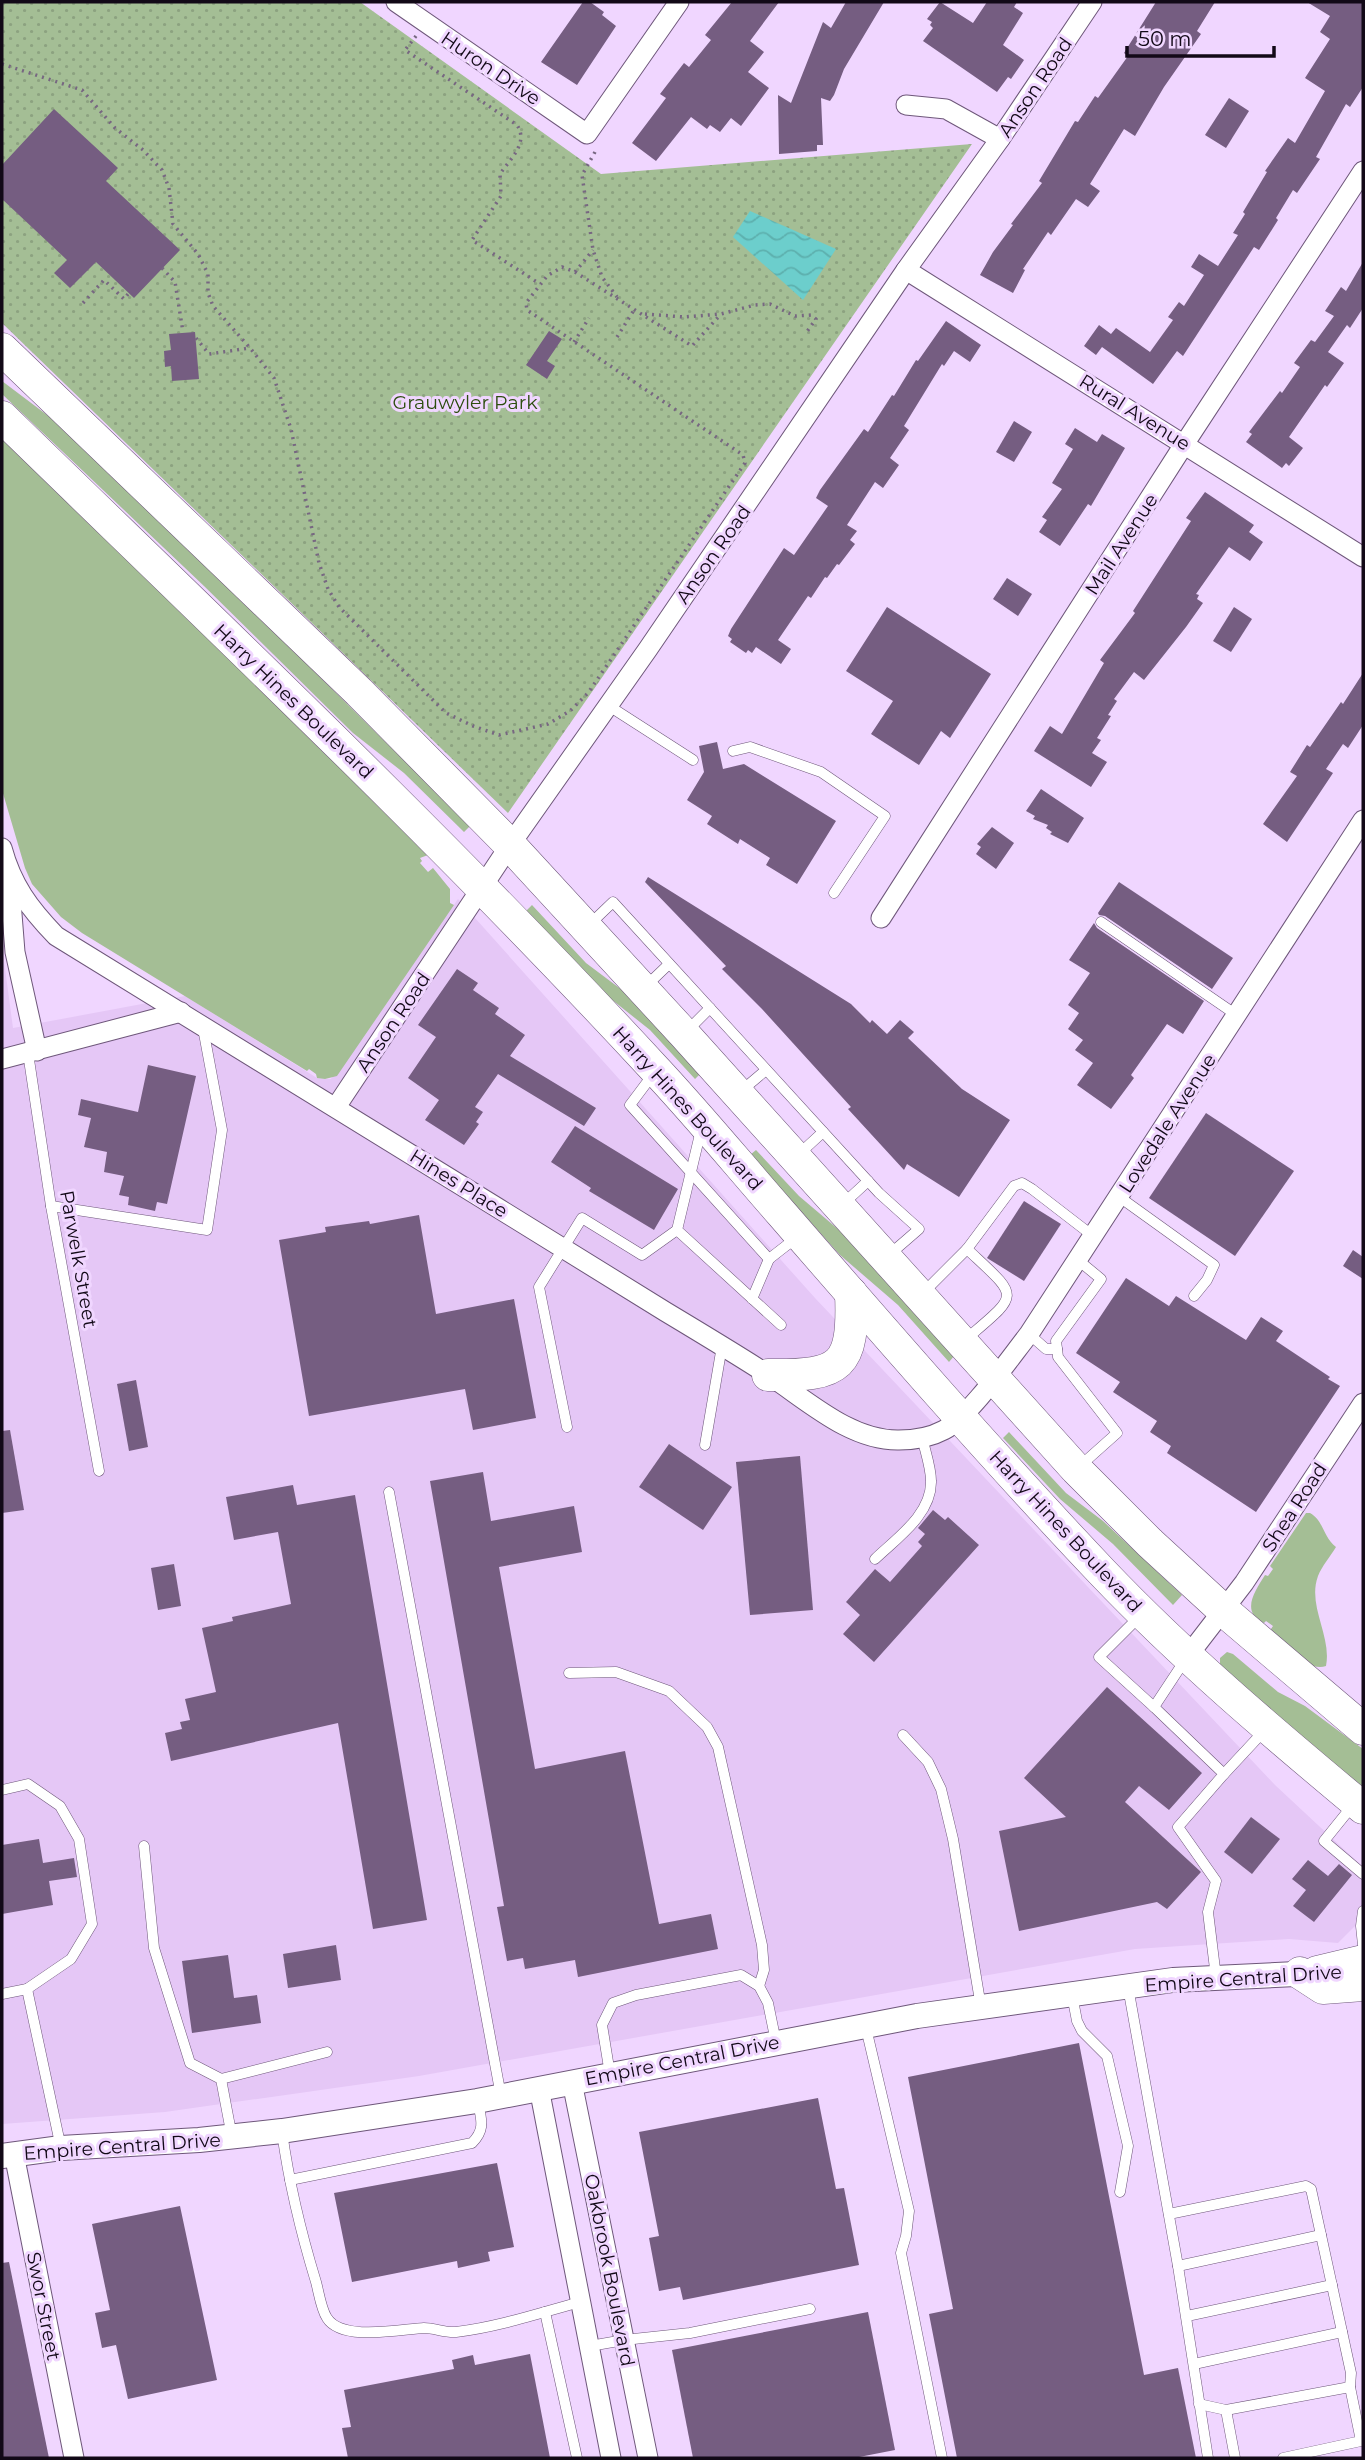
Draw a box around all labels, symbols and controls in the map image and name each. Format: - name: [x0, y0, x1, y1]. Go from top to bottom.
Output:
- scale bar: [1127, 14, 1274, 58]
- text: 50 m: [1138, 26, 1192, 51]
- street label: Huron Drive: [437, 27, 545, 110]
- street label: Anson Road: [994, 33, 1077, 141]
- street label: Rural Avenue: [1075, 369, 1194, 456]
- park label: Grauwyler Park: [393, 391, 538, 414]
- street label: Mail Avenue: [1080, 489, 1163, 599]
- street label: Anson Road: [671, 501, 756, 608]
- street label: Harry Hines Boulevard: [209, 619, 378, 784]
- street label: Anson Road: [352, 968, 435, 1076]
- street label: Harry Hines Boulevard: [608, 1022, 767, 1195]
- street label: Lovedale Avenue: [1114, 1049, 1221, 1197]
- street label: Hines Place: [406, 1144, 512, 1223]
- street label: Parwelk Street: [55, 1189, 102, 1330]
- street label: Harry Hines Boulevard: [985, 1446, 1147, 1617]
- street label: Shea Road: [1257, 1458, 1332, 1556]
- street label: Empire Central Drive: [1144, 1960, 1342, 1997]
- street label: Empire Central Drive: [583, 2030, 781, 2091]
- street label: Empire Central Drive: [23, 2128, 221, 2165]
- street label: Oakbrook Boulevard: [580, 2172, 639, 2368]
- street label: Swor Street: [22, 2250, 65, 2362]

